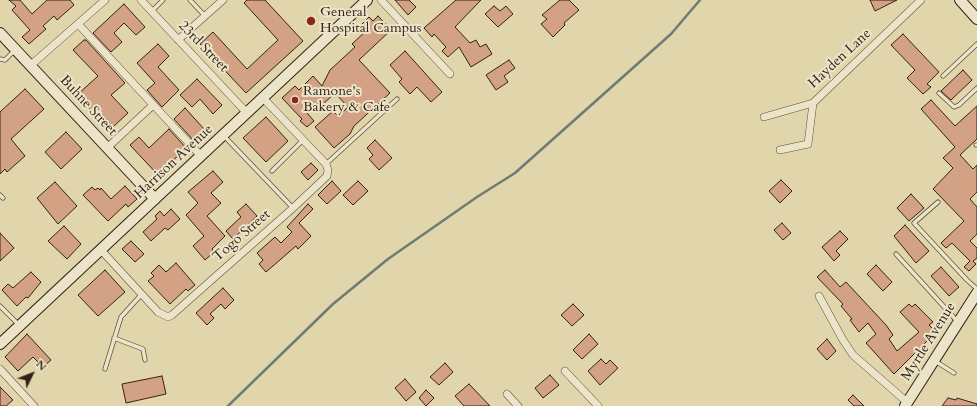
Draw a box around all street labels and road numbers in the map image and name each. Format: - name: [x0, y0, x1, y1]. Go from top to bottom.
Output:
- street label: 23rd Street: [175, 18, 231, 76]
- street label: Hayden Lane: [805, 26, 875, 92]
- street label: Buhne Street: [56, 72, 120, 140]
- street label: Harrison Avenue: [131, 121, 217, 203]
- street label: Togo Street: [210, 206, 274, 266]
- street label: Myrtle Avenue: [898, 300, 960, 384]

